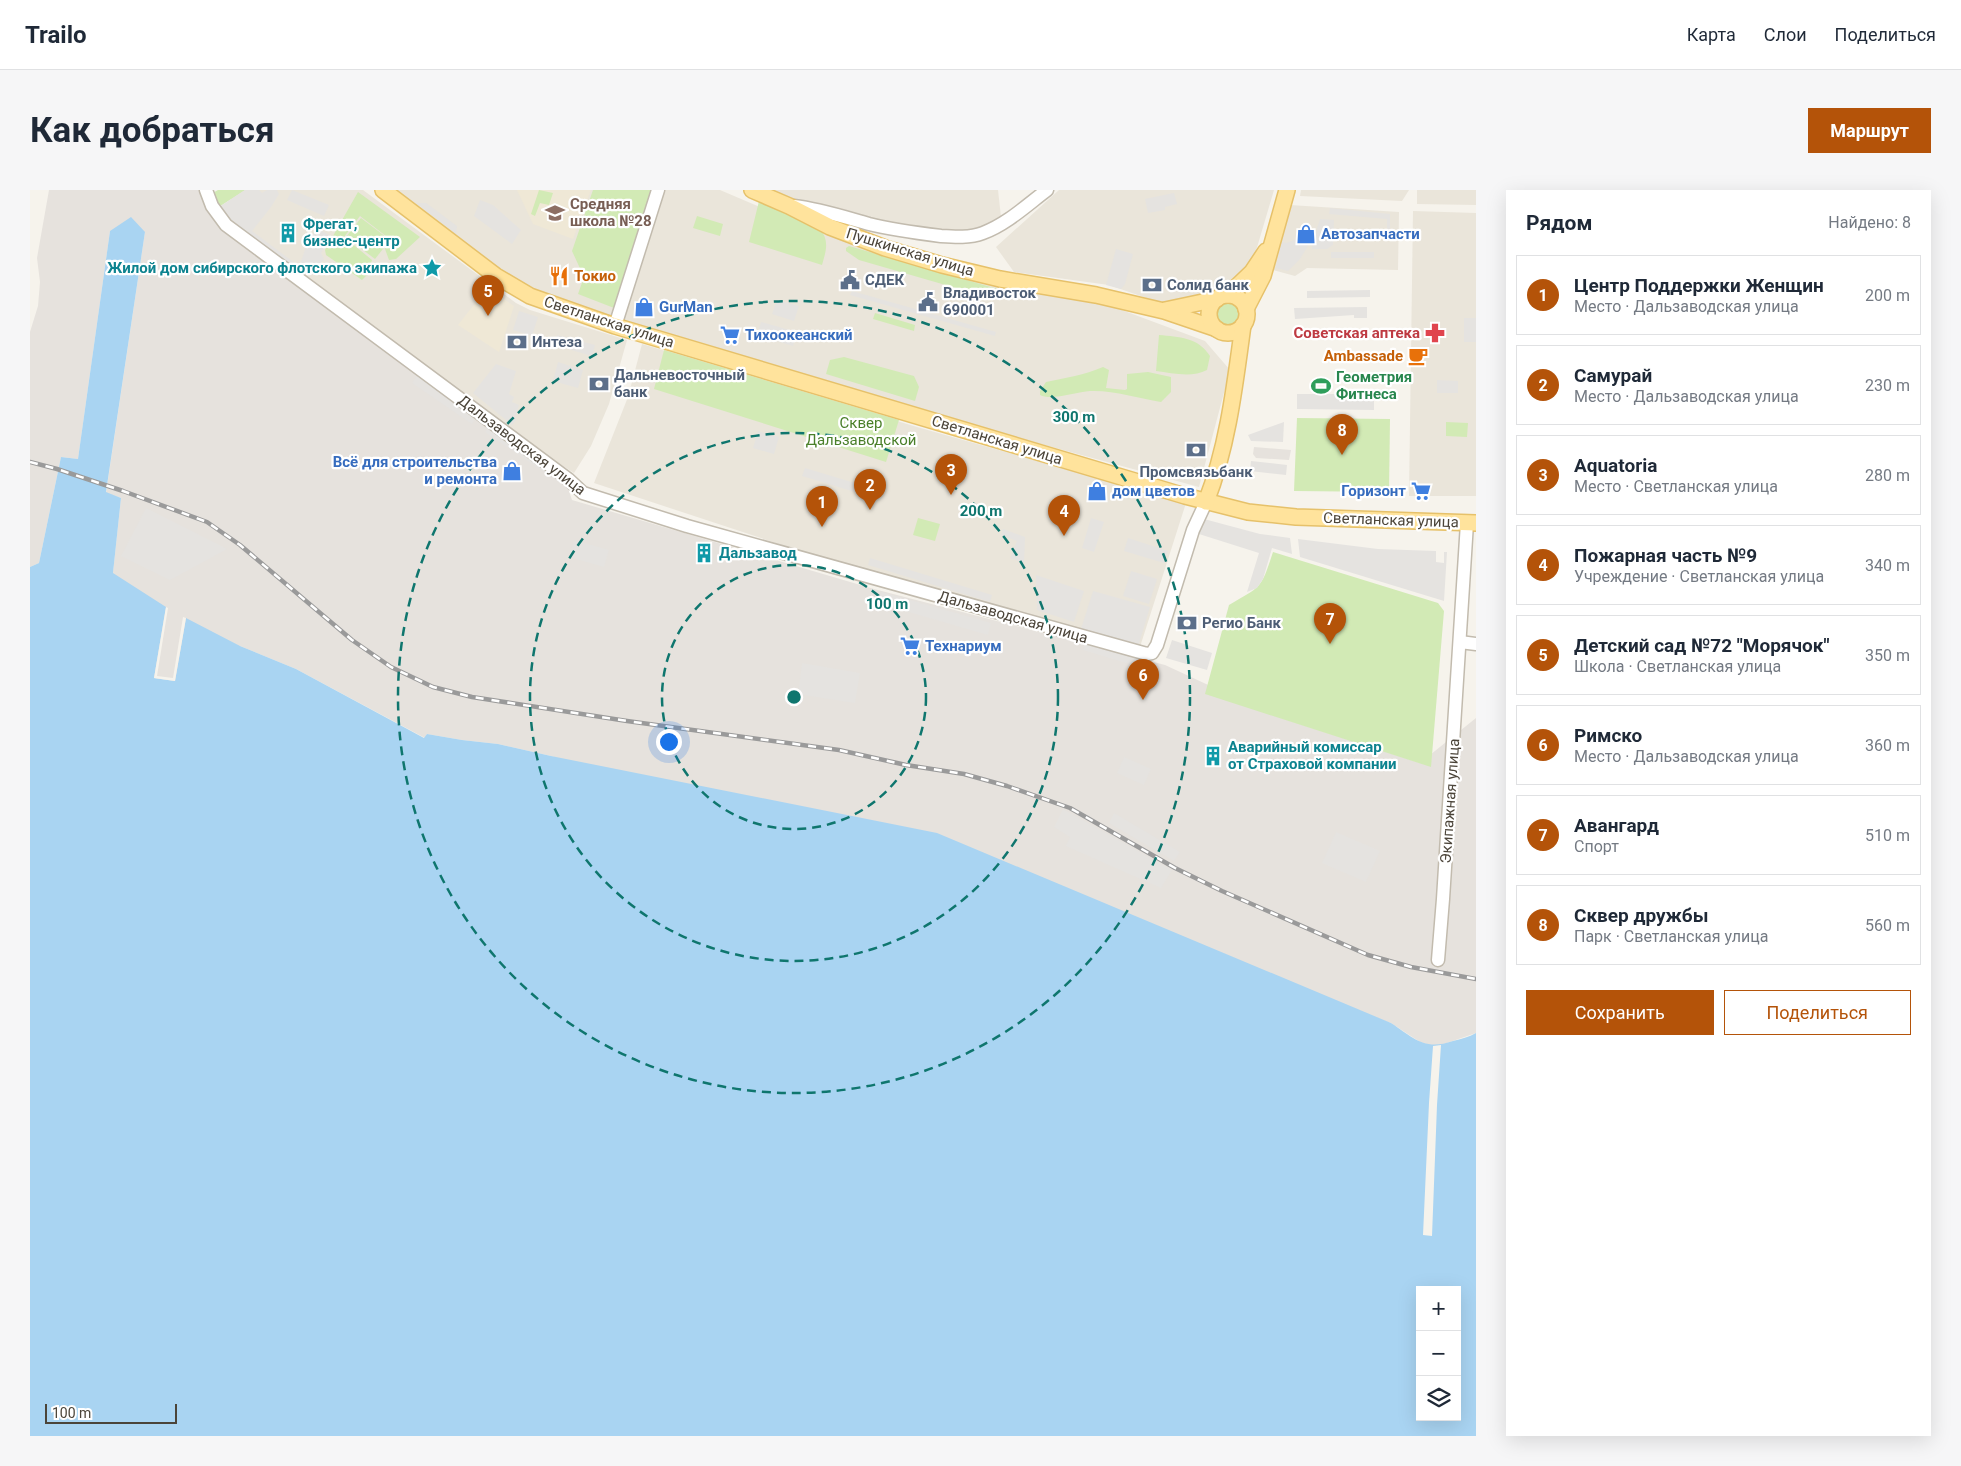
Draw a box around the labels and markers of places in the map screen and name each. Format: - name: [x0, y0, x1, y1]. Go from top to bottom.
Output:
- place label: Средняя школа №28: [570, 195, 652, 230]
- school or university icon: Средняя школа №28: [544, 202, 566, 224]
- place label: Фрегат, бизнес-центр: [303, 215, 400, 250]
- building icon: Фрегат, бизнес-центр: [277, 222, 299, 244]
- shop icon: Автозапчасти: [1295, 223, 1317, 245]
- place label: Автозапчасти: [1321, 225, 1420, 243]
- place icon: Жилой дом сибирского флотского экипажа: [421, 257, 443, 279]
- place label: Жилой дом сибирского флотского экипажа: [107, 259, 417, 277]
- restaurant icon: Токио: [548, 265, 570, 287]
- place label: Токио: [574, 267, 616, 285]
- public building icon: СДЕК: [839, 269, 861, 291]
- place label: СДЕК: [865, 271, 904, 289]
- bank icon: Солид банк: [1141, 274, 1163, 296]
- pin: 5: [472, 275, 504, 316]
- place label: Солид банк: [1167, 276, 1249, 294]
- place label: Владивосток 690001: [943, 284, 1037, 319]
- public building icon: Владивосток 690001: [917, 291, 939, 313]
- shop icon: GurMan: [633, 296, 655, 318]
- place label: GurMan: [659, 298, 713, 316]
- pharmacy icon: Советская аптека: [1424, 322, 1446, 344]
- supermarket icon: Тихоокеанский: [719, 324, 741, 346]
- place label: Советская аптека: [1293, 324, 1420, 342]
- place label: Тихоокеанский: [745, 326, 853, 344]
- bank icon: Интеза: [506, 331, 528, 353]
- place label: Интеза: [532, 333, 582, 351]
- cafe icon: Ambassade: [1407, 345, 1429, 367]
- place label: Ambassade: [1324, 347, 1403, 365]
- place label: Дальневосточный банк: [614, 366, 745, 401]
- place label: Геометрия Фитнеса: [1336, 368, 1412, 403]
- bank icon: Дальневосточный банк: [588, 373, 610, 395]
- sports icon: Геометрия Фитнеса: [1310, 375, 1332, 397]
- pin: 8: [1326, 414, 1358, 455]
- bank icon: Промсвязьбанк: [1185, 439, 1207, 461]
- place label: Всё для строительства и ремонта: [333, 453, 497, 488]
- pin: 3: [935, 454, 967, 495]
- shop icon: Всё для строительства и ремонта: [501, 460, 523, 482]
- place label: Промсвязьбанк: [1139, 463, 1253, 481]
- pin: 2: [854, 469, 886, 510]
- shop icon: дом цветов: [1086, 480, 1108, 502]
- supermarket icon: Горизонт: [1410, 480, 1432, 502]
- place label: дом цветов: [1112, 482, 1195, 500]
- place label: Горизонт: [1341, 482, 1406, 500]
- pin: 1: [806, 486, 838, 527]
- pin: 4: [1048, 495, 1080, 536]
- building icon: Дальзавод: [693, 542, 715, 564]
- place label: Дальзавод: [719, 544, 797, 562]
- pin: 7: [1314, 603, 1346, 644]
- bank icon: Регио Банк: [1176, 612, 1198, 634]
- place label: Регио Банк: [1202, 614, 1282, 632]
- supermarket icon: Технариум: [899, 635, 921, 657]
- place label: Технариум: [925, 637, 1002, 655]
- pin: 6: [1127, 659, 1159, 700]
- centre of rings: [785, 688, 803, 706]
- place label: Аварийный комиссар от Страховой компании: [1228, 738, 1397, 773]
- building icon: Аварийный комиссар от Страховой компании: [1202, 745, 1224, 767]

